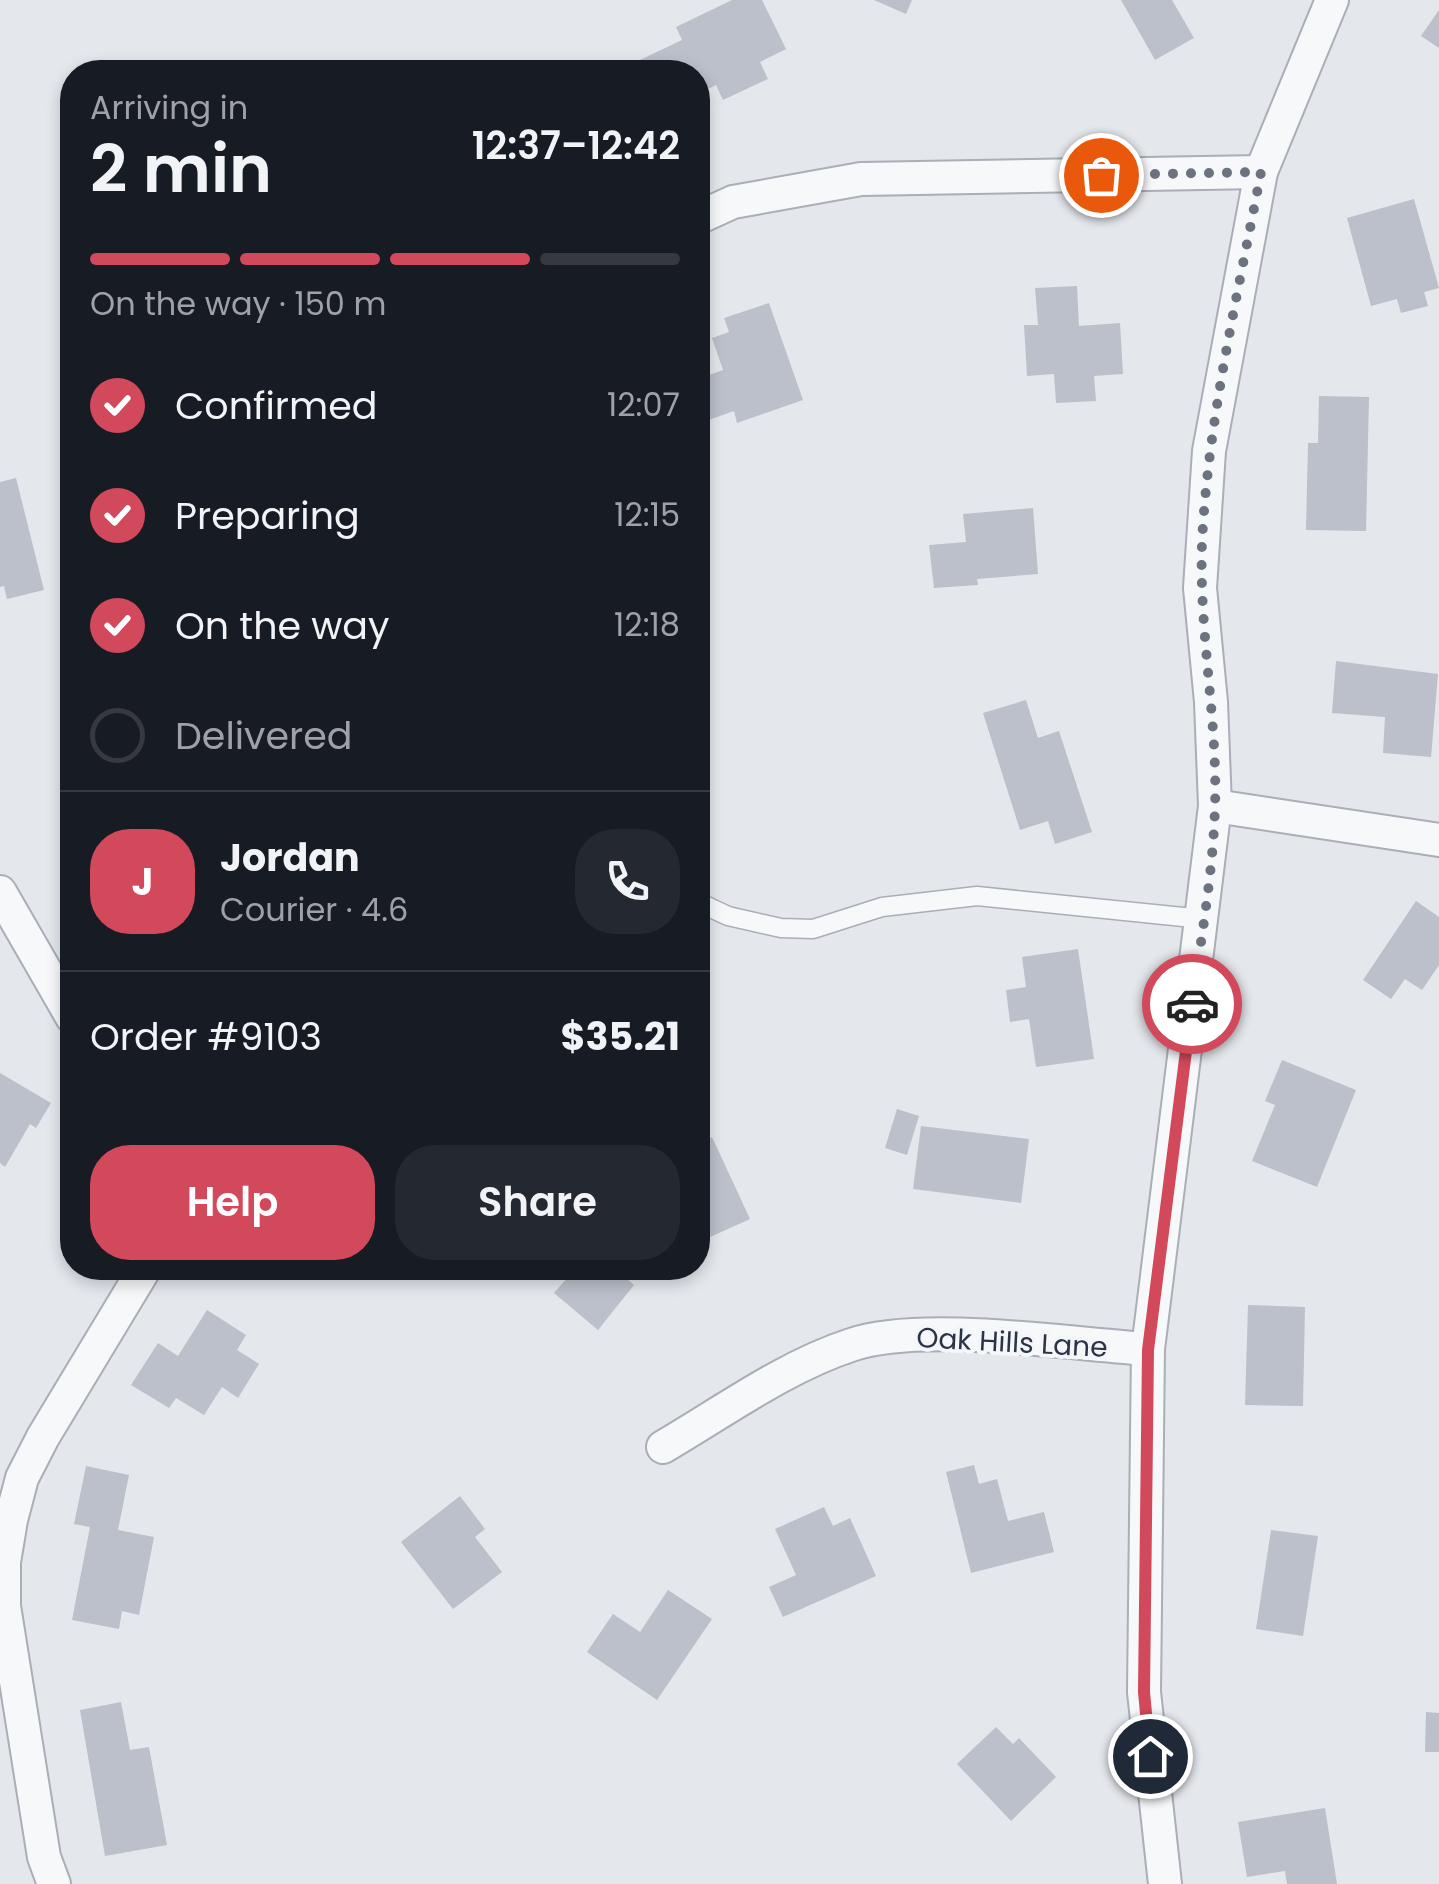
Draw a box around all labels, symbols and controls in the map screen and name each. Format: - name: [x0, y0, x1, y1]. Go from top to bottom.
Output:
- text: Arriving in: [90, 85, 248, 130]
- text: 12:37–12:42: [472, 119, 680, 172]
- text: 2 min: [90, 124, 272, 215]
- pin: [1059, 133, 1144, 218]
- icon: bag: [1074, 148, 1129, 203]
- text: On the way · 150 m: [90, 281, 386, 326]
- icon: check: [90, 378, 145, 433]
- text: Confirmed: [175, 379, 377, 432]
- text: 12:07: [607, 382, 680, 427]
- icon: check: [90, 488, 145, 543]
- text: Preparing: [175, 489, 360, 542]
- text: 12:15: [614, 492, 680, 537]
- icon: check: [90, 598, 145, 653]
- text: On the way: [175, 599, 389, 652]
- text: 12:18: [614, 602, 680, 647]
- text: Delivered: [175, 709, 352, 762]
- button: phone: [575, 829, 680, 934]
- text: Jordan: [220, 831, 360, 884]
- text: J: [132, 855, 153, 908]
- text: Courier · 4.6: [220, 887, 408, 932]
- courier: [1142, 954, 1242, 1054]
- icon: car: [1165, 977, 1220, 1032]
- text: Order #9103: [90, 1010, 322, 1063]
- text: $35.21: [561, 1010, 680, 1063]
- button: Help: [90, 1145, 375, 1260]
- button: Share: [395, 1145, 680, 1260]
- street label: Oak Hills Lane: [915, 1318, 1109, 1367]
- pin: [1108, 1714, 1193, 1799]
- icon: home: [1123, 1729, 1178, 1784]

